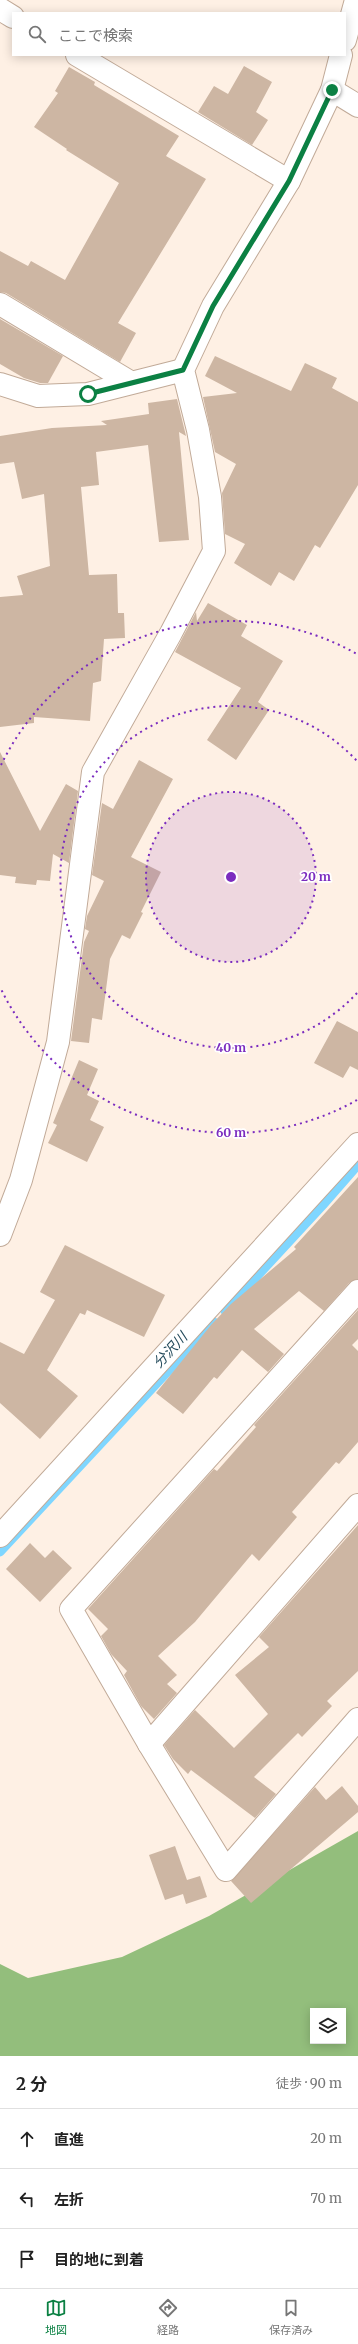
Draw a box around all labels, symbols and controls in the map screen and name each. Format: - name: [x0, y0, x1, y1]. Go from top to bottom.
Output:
- search box: [12, 12, 346, 56]
- icon: search: [26, 23, 48, 45]
- text: ここで検索: [58, 26, 133, 45]
- route end: [323, 81, 341, 99]
- route start: [79, 385, 97, 403]
- text: 20 m: [301, 869, 331, 884]
- centre of rings: [224, 870, 238, 884]
- text: 40 m: [216, 1040, 246, 1055]
- text: 60 m: [216, 1125, 246, 1140]
- water label: 分沢川: [149, 1327, 192, 1371]
- map controls: [310, 2008, 346, 2044]
- button: layers: [310, 2008, 346, 2044]
- text: 2 分: [16, 2073, 47, 2095]
- text: 徒歩 · 90 m: [276, 2075, 342, 2092]
- icon: ahead: [16, 2128, 38, 2150]
- text: 直進: [54, 2130, 84, 2149]
- text: 20 m: [310, 2130, 342, 2147]
- icon: left: [16, 2188, 38, 2210]
- text: 左折: [54, 2190, 84, 2209]
- text: 70 m: [311, 2190, 342, 2207]
- icon: arrive: [16, 2248, 38, 2270]
- text: 目的地に到着: [54, 2250, 144, 2269]
- tab: 地図: [45, 2297, 67, 2337]
- tab: 経路: [157, 2297, 179, 2337]
- tab: 保存済み: [269, 2297, 313, 2337]

